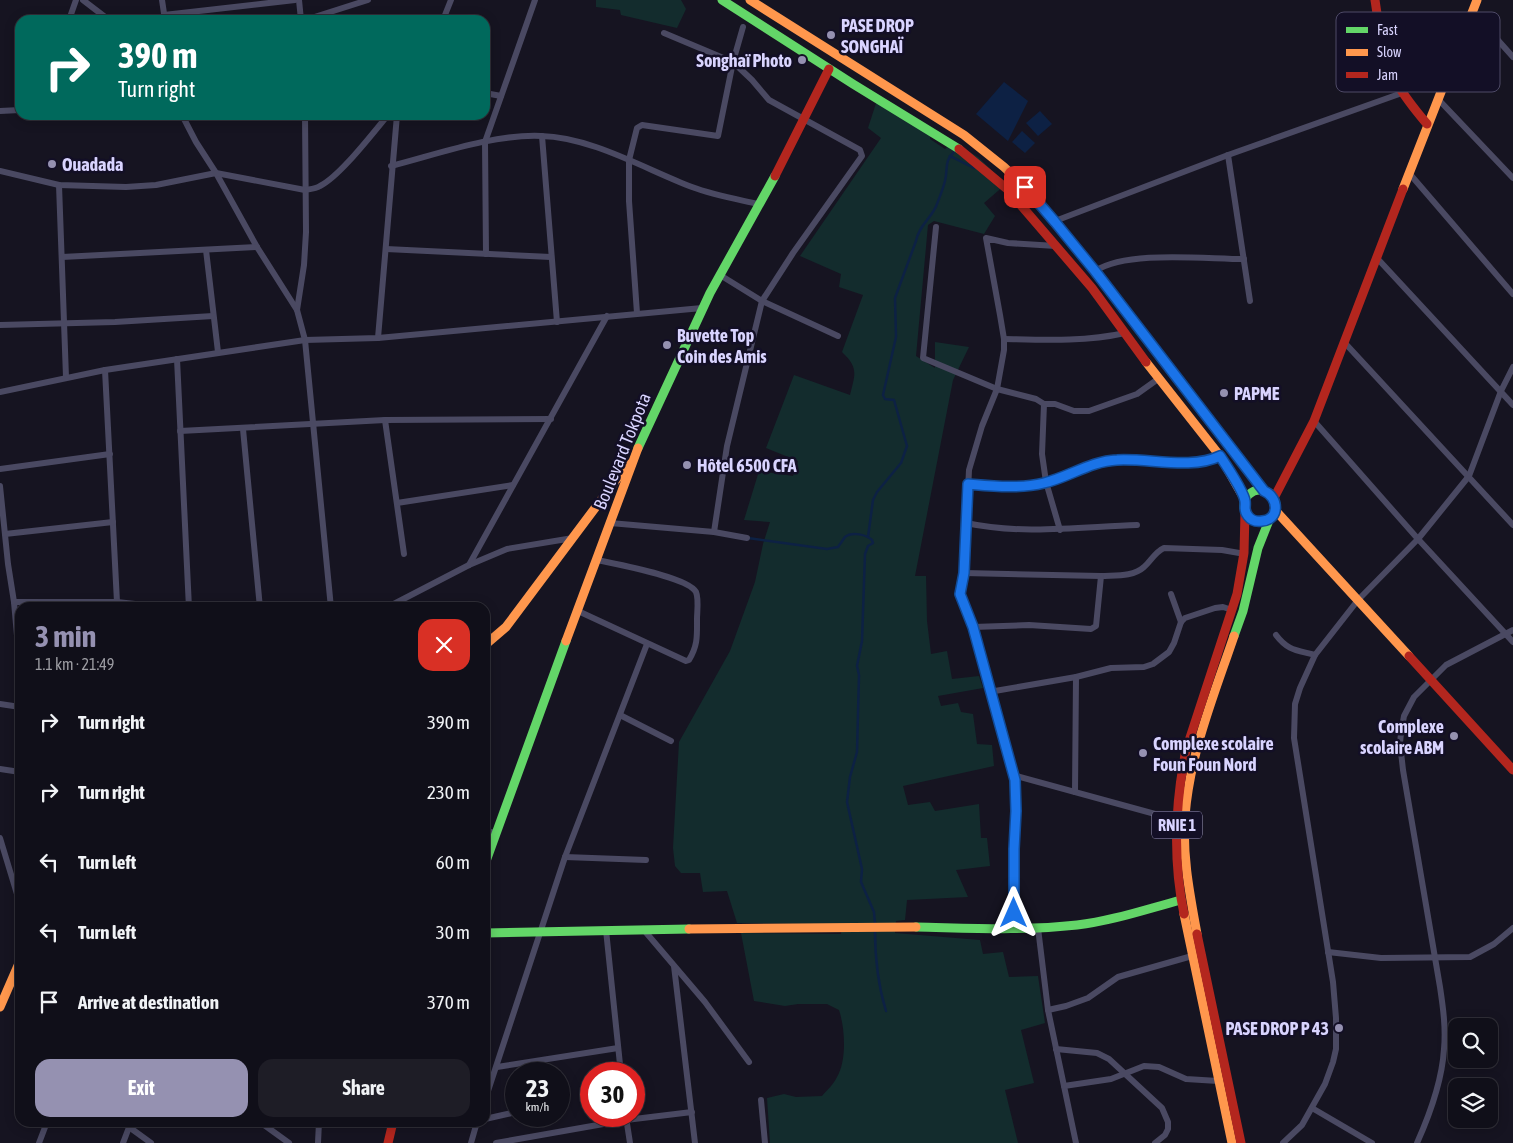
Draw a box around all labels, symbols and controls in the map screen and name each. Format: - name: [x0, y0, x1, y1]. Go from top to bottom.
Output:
- legend: [1336, 12, 1500, 92]
- place label: PASE DROP SONGHAÏ: [841, 15, 914, 57]
- text: Fast: [1377, 22, 1398, 38]
- marker: PASE DROP SONGHAÏ: [825, 29, 837, 41]
- icon: right: [35, 35, 100, 100]
- text: 390 m: [118, 35, 197, 75]
- text: Slow: [1377, 44, 1402, 60]
- place label: Songhaï Photo: [696, 50, 792, 71]
- marker: Songhaï Photo: [796, 54, 808, 66]
- text: Jam: [1377, 67, 1398, 83]
- text: Turn right: [118, 76, 195, 102]
- place label: Ouadada: [62, 154, 123, 175]
- marker: Ouadada: [46, 158, 58, 170]
- pin: [1004, 166, 1046, 208]
- icon: arrive: [1011, 173, 1039, 201]
- place label: Buvette Top Coin des Amis: [677, 325, 767, 367]
- marker: Buvette Top Coin des Amis: [661, 339, 673, 351]
- place label: PAPME: [1234, 383, 1280, 404]
- marker: PAPME: [1218, 387, 1230, 399]
- street label: Boulevard Tokpota: [589, 390, 655, 512]
- place label: Hôtel 6500 CFA: [697, 455, 797, 476]
- marker: Hôtel 6500 CFA: [681, 459, 693, 471]
- text: 3 min: [35, 619, 96, 653]
- button: close: [418, 619, 470, 671]
- text: 1.1 km · 21:49: [35, 655, 114, 673]
- icon: right: [35, 708, 63, 736]
- text: Turn right: [78, 711, 145, 733]
- text: 390 m: [427, 711, 470, 733]
- place label: Complexe scolaire ABM: [1360, 716, 1444, 758]
- marker: Complexe scolaire ABM: [1448, 730, 1460, 742]
- place label: Complexe scolaire Foun Foun Nord: [1153, 733, 1274, 775]
- marker: Complexe scolaire Foun Foun Nord: [1137, 747, 1149, 759]
- icon: right: [35, 778, 63, 806]
- text: Turn right: [78, 781, 145, 803]
- text: 230 m: [427, 781, 470, 803]
- road number: RNIE 1: [1152, 812, 1202, 838]
- icon: left: [35, 848, 63, 876]
- text: Turn left: [78, 851, 136, 873]
- text: 60 m: [436, 851, 470, 873]
- position arrow: [987, 886, 1039, 938]
- icon: left: [35, 918, 63, 946]
- text: Turn left: [78, 921, 136, 943]
- text: 30 m: [436, 921, 470, 943]
- icon: arrive: [35, 988, 63, 1016]
- text: Arrive at destination: [78, 991, 219, 1013]
- text: 370 m: [427, 991, 470, 1013]
- place label: PASE DROP P 43: [1225, 1018, 1329, 1039]
- map controls: [1448, 1018, 1498, 1128]
- button: search: [1448, 1018, 1498, 1068]
- marker: PASE DROP P 43: [1333, 1022, 1345, 1034]
- button: Exit: [35, 1059, 248, 1117]
- button: Share: [258, 1059, 470, 1117]
- speed limit sign: 30: [580, 1062, 645, 1127]
- text: 23: [526, 1074, 549, 1102]
- button: layers: [1448, 1078, 1498, 1128]
- text: km/h: [526, 1100, 549, 1114]

